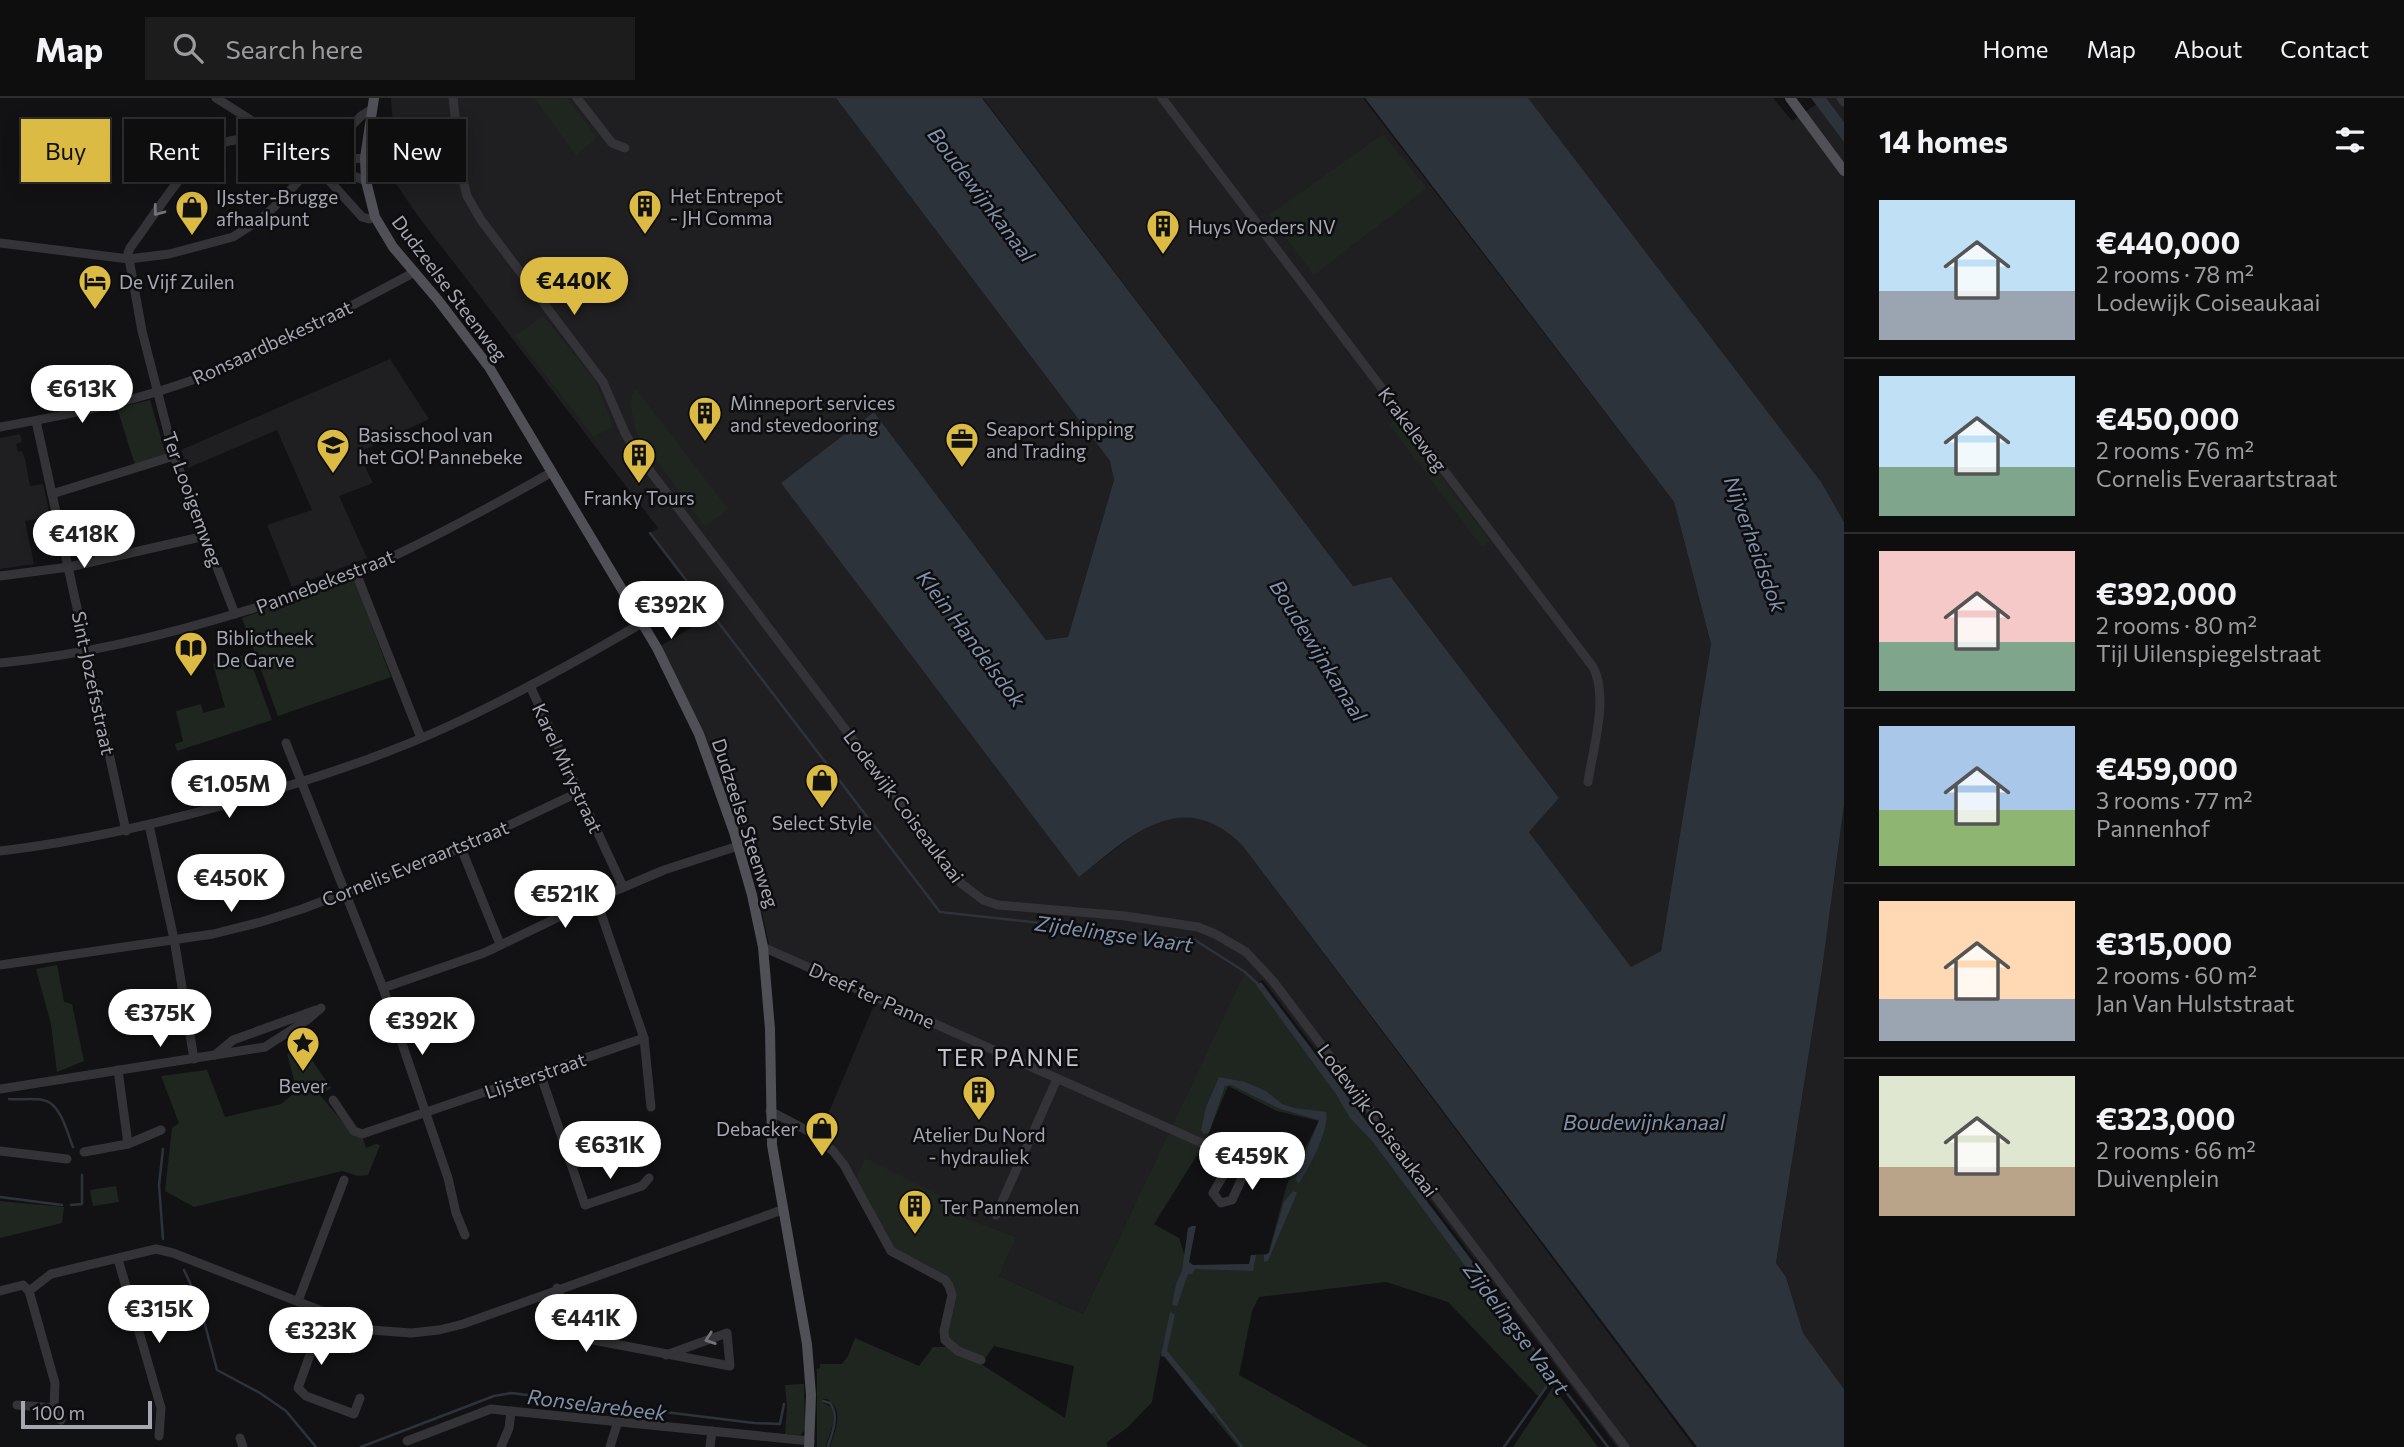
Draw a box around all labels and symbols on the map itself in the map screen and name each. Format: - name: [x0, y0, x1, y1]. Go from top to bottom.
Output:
- water label: Boudewijnkanaal: [923, 122, 1041, 267]
- place label: Het Entrepot - JH Comma: [670, 184, 783, 229]
- place label: IJsster-Brugge afhaalpunt: [216, 185, 338, 230]
- building icon: Het Entrepot - JH Comma: [626, 187, 664, 236]
- shop icon: IJsster-Brugge afhaalpunt: [173, 188, 211, 237]
- one-way arrow: [153, 203, 166, 216]
- building icon: Huys Voeders NV: [1144, 207, 1182, 256]
- street label: Dudzeelse Steenweg: [388, 211, 512, 365]
- place label: Huys Voeders NV: [1188, 215, 1336, 238]
- pin: €440K: [525, 258, 623, 317]
- hotel icon: De Vijf Zuilen: [76, 262, 114, 311]
- place label: De Vijf Zuilen: [119, 270, 235, 293]
- street label: Ronsaardbekestraat: [188, 295, 356, 389]
- pin: €613K: [33, 366, 131, 425]
- street label: Krakeleweg: [1374, 382, 1452, 476]
- place label: Minneport services and stevedooring: [730, 391, 895, 436]
- building icon: Minneport services and stevedooring: [686, 394, 724, 443]
- place label: Seaport Shipping and Trading: [986, 417, 1134, 462]
- office icon: Seaport Shipping and Trading: [943, 420, 981, 469]
- place label: Basisschool van het GO! Pannebeke: [358, 423, 523, 468]
- school or university icon: Basisschool van het GO! Pannebeke: [314, 426, 352, 475]
- street label: Ter Looigemweg: [158, 428, 228, 570]
- building icon: Franky Tours: [620, 436, 658, 485]
- water label: Nijverheidsdok: [1720, 473, 1792, 616]
- place label: Franky Tours: [583, 486, 695, 509]
- pin: €418K: [35, 510, 133, 570]
- street label: Pannebekestraat: [253, 544, 398, 618]
- water label: Klein Handelsdok: [912, 565, 1032, 712]
- water label: Boudewijnkanaal: [1265, 575, 1373, 726]
- pin: €392K: [622, 582, 720, 641]
- street label: Sint-Jozefsstraat: [68, 609, 120, 757]
- place label: Bibliotheek De Garve: [216, 626, 314, 671]
- library icon: Bibliotheek De Garve: [172, 629, 210, 678]
- street label: Karel Mirystraat: [528, 700, 608, 837]
- street label: Lodewijk Coiseaukaai: [839, 725, 969, 887]
- street label: Dudzeelse Steenweg: [708, 735, 784, 911]
- pin: €1.05M: [172, 760, 286, 820]
- shop icon: Select Style: [803, 761, 841, 810]
- place label: Select Style: [772, 811, 872, 834]
- street label: Cornelis Everaartstraat: [318, 815, 512, 911]
- pin: €450K: [182, 854, 280, 914]
- pin: €521K: [516, 870, 614, 930]
- water label: Zijdelingse Vaart: [1032, 909, 1195, 957]
- street label: Dreef ter Panne: [806, 957, 938, 1033]
- pin: €375K: [111, 990, 209, 1049]
- pin: €392K: [373, 998, 471, 1057]
- place icon: Bever: [284, 1024, 322, 1073]
- street label: Lodewijk Coiseaukaai: [1313, 1039, 1443, 1201]
- district label: TER PANNE: [937, 1043, 1081, 1071]
- street label: Lijsterstraat: [481, 1047, 589, 1103]
- building icon: Atelier Du Nord - hydrauliek: [960, 1073, 998, 1122]
- place label: Bever: [278, 1074, 328, 1097]
- shop icon: Debacker: [803, 1109, 841, 1158]
- water label: Boudewijnkanaal: [1563, 1109, 1726, 1134]
- place label: Debacker: [716, 1117, 798, 1140]
- pin: €631K: [561, 1122, 659, 1181]
- place label: Atelier Du Nord - hydrauliek: [912, 1123, 1046, 1168]
- pin: €459K: [1203, 1132, 1301, 1192]
- building icon: Ter Pannemolen: [896, 1187, 934, 1236]
- place label: Ter Pannemolen: [940, 1195, 1079, 1218]
- water label: Zijdelingse Vaart: [1459, 1256, 1575, 1399]
- pin: €315K: [110, 1286, 208, 1345]
- pin: €441K: [537, 1294, 635, 1354]
- pin: €323K: [272, 1308, 370, 1367]
- one-way arrow: [705, 1331, 717, 1345]
- water label: Ronselarebeek: [526, 1383, 669, 1425]
- scale bar: [21, 1398, 152, 1430]

